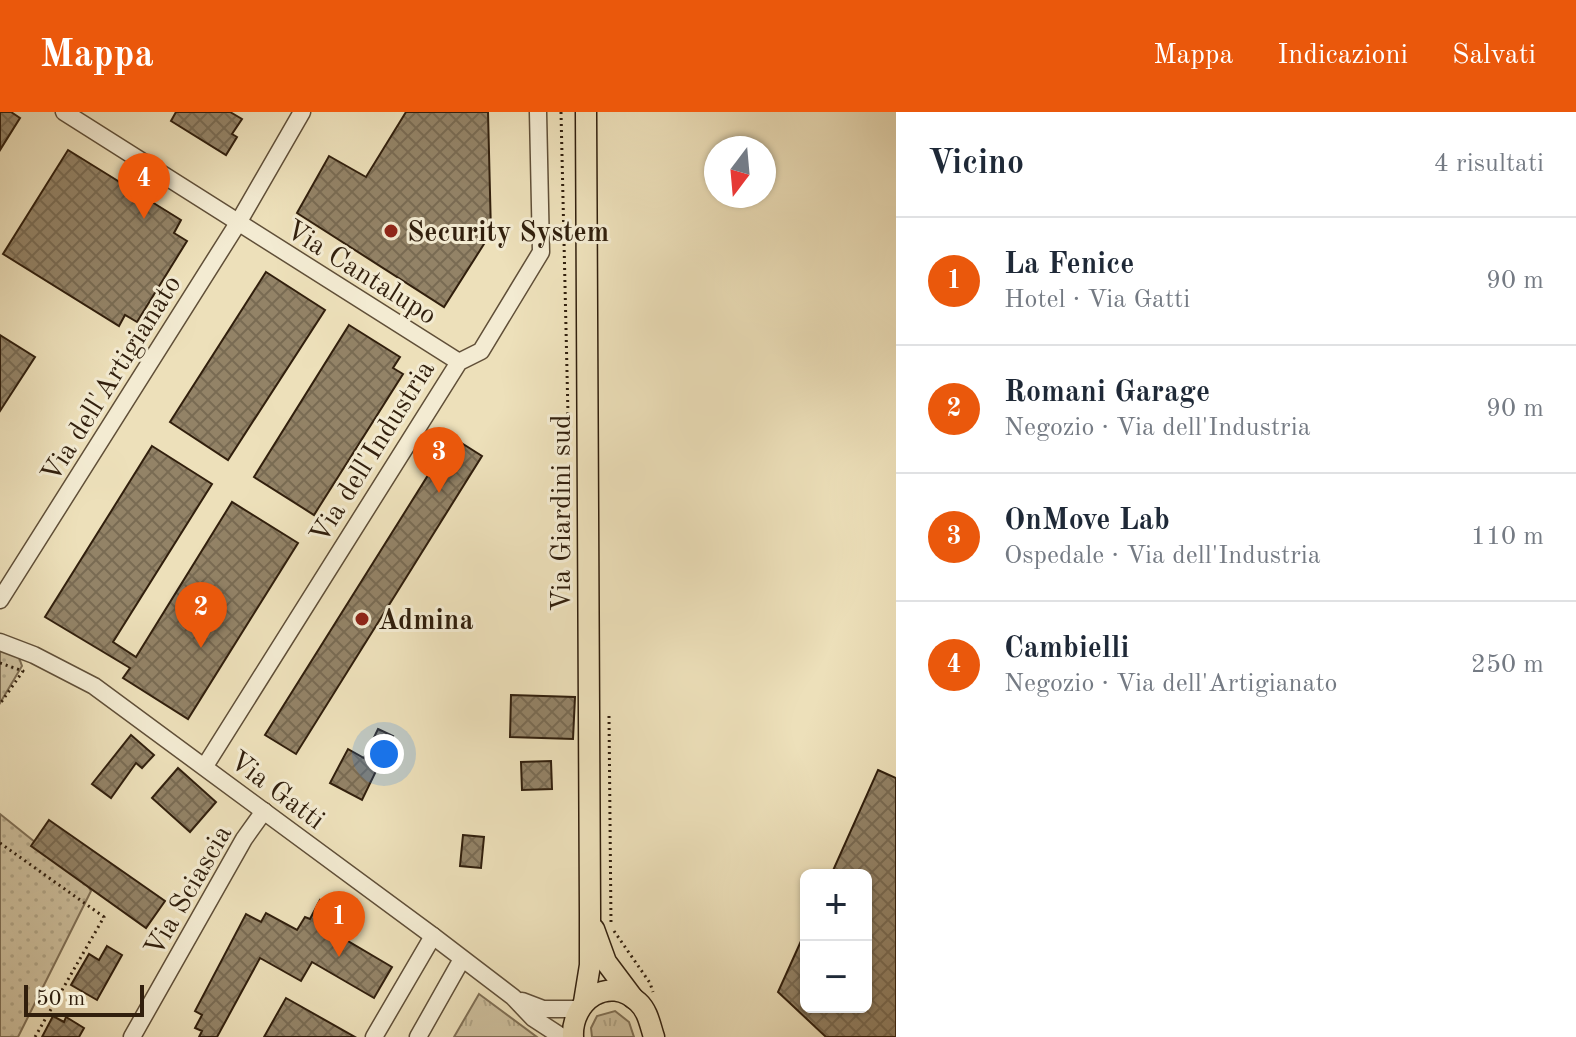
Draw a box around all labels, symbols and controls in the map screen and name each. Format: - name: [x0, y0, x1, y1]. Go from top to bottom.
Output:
- text: Mappa: [40, 37, 154, 75]
- text: Mappa: [1153, 42, 1233, 70]
- text: Indicazioni: [1277, 42, 1408, 70]
- text: Salvati: [1452, 42, 1536, 70]
- north arrow: [704, 136, 776, 208]
- text: Vicino: [928, 147, 1024, 181]
- text: 4 risultati: [1434, 151, 1544, 177]
- pin: 4: [118, 153, 170, 219]
- street label: Via Cantalupo: [280, 216, 441, 331]
- place label: Security System: [407, 220, 609, 248]
- marker: Security System: [382, 222, 400, 240]
- text: La Fenice: [1004, 250, 1134, 280]
- text: 1: [946, 268, 962, 294]
- text: 90 m: [1486, 268, 1544, 294]
- street label: Via dell'Artigianato: [38, 271, 188, 488]
- text: Hotel · Via Gatti: [1004, 287, 1190, 313]
- street label: Via dell'Industria: [306, 356, 441, 549]
- text: Romani Garage: [1004, 378, 1210, 408]
- text: 2: [946, 396, 962, 422]
- text: 90 m: [1486, 396, 1544, 422]
- street label: Via Giardini sud: [549, 414, 577, 612]
- text: Negozio · Via dell'Industria: [1004, 415, 1311, 441]
- pin: 3: [413, 427, 465, 493]
- text: OnMove Lab: [1004, 506, 1170, 536]
- text: 3: [946, 524, 962, 550]
- text: 110 m: [1471, 524, 1544, 550]
- text: Ospedale · Via dell'Industria: [1004, 543, 1321, 569]
- pin: 2: [175, 582, 227, 648]
- place label: Admina: [378, 608, 474, 636]
- marker: Admina: [353, 610, 371, 628]
- text: Cambielli: [1004, 634, 1129, 664]
- text: 4: [946, 652, 962, 678]
- text: 250 m: [1471, 652, 1544, 678]
- text: Negozio · Via dell'Artigianato: [1004, 671, 1337, 697]
- your location: [364, 734, 404, 774]
- street label: Via Gatti: [224, 747, 329, 836]
- street label: Via Sciascia: [141, 821, 238, 962]
- map controls: [800, 869, 872, 1013]
- button: +: [800, 869, 872, 941]
- pin: 1: [313, 891, 365, 957]
- button: −: [800, 941, 872, 1013]
- scale bar: [24, 981, 144, 1017]
- text: 50 m: [36, 988, 85, 1010]

